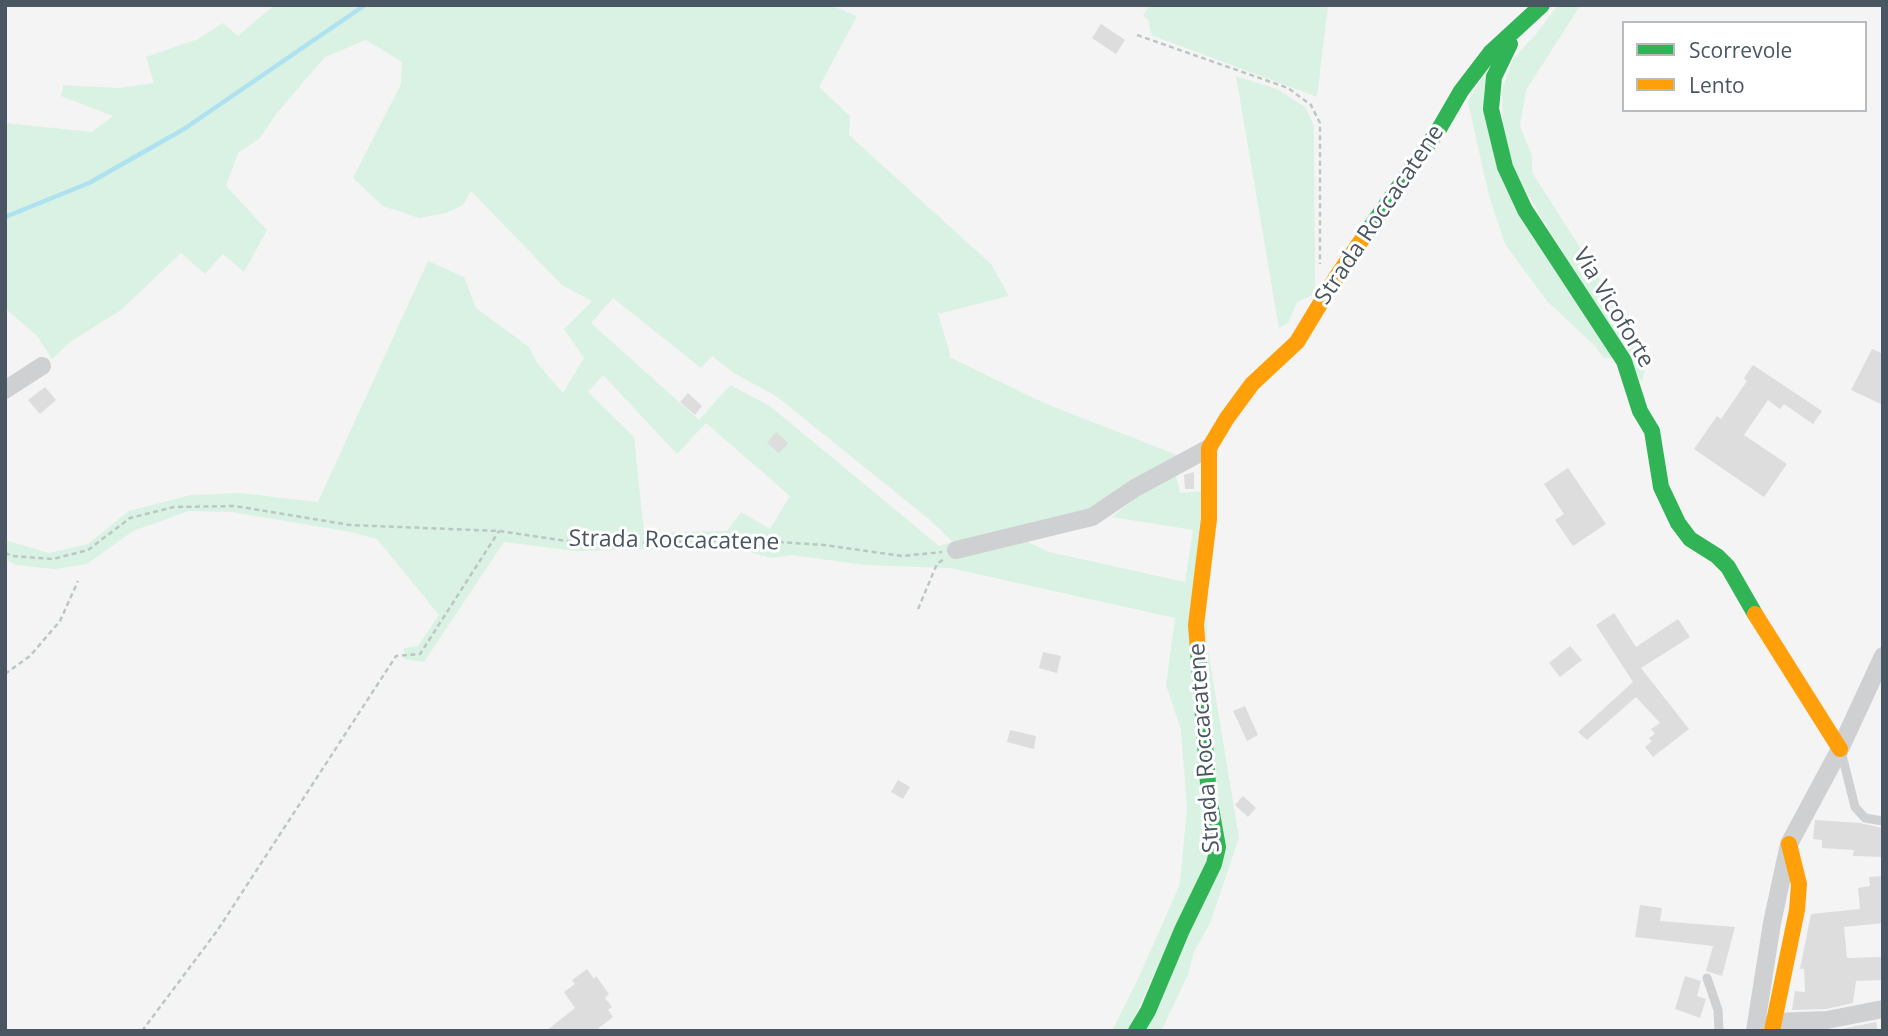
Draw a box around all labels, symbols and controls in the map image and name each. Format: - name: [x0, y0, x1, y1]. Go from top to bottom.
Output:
- legend: [1622, 21, 1867, 112]
- text: Scorrevole: [1689, 36, 1792, 64]
- text: Lento: [1689, 71, 1745, 99]
- street label: Strada Roccacatene: [1310, 120, 1450, 310]
- street label: Via Vicoforte: [1566, 243, 1660, 373]
- street label: Strada Roccacatene: [568, 525, 780, 557]
- street label: Strada Roccacatene: [1184, 642, 1226, 854]

